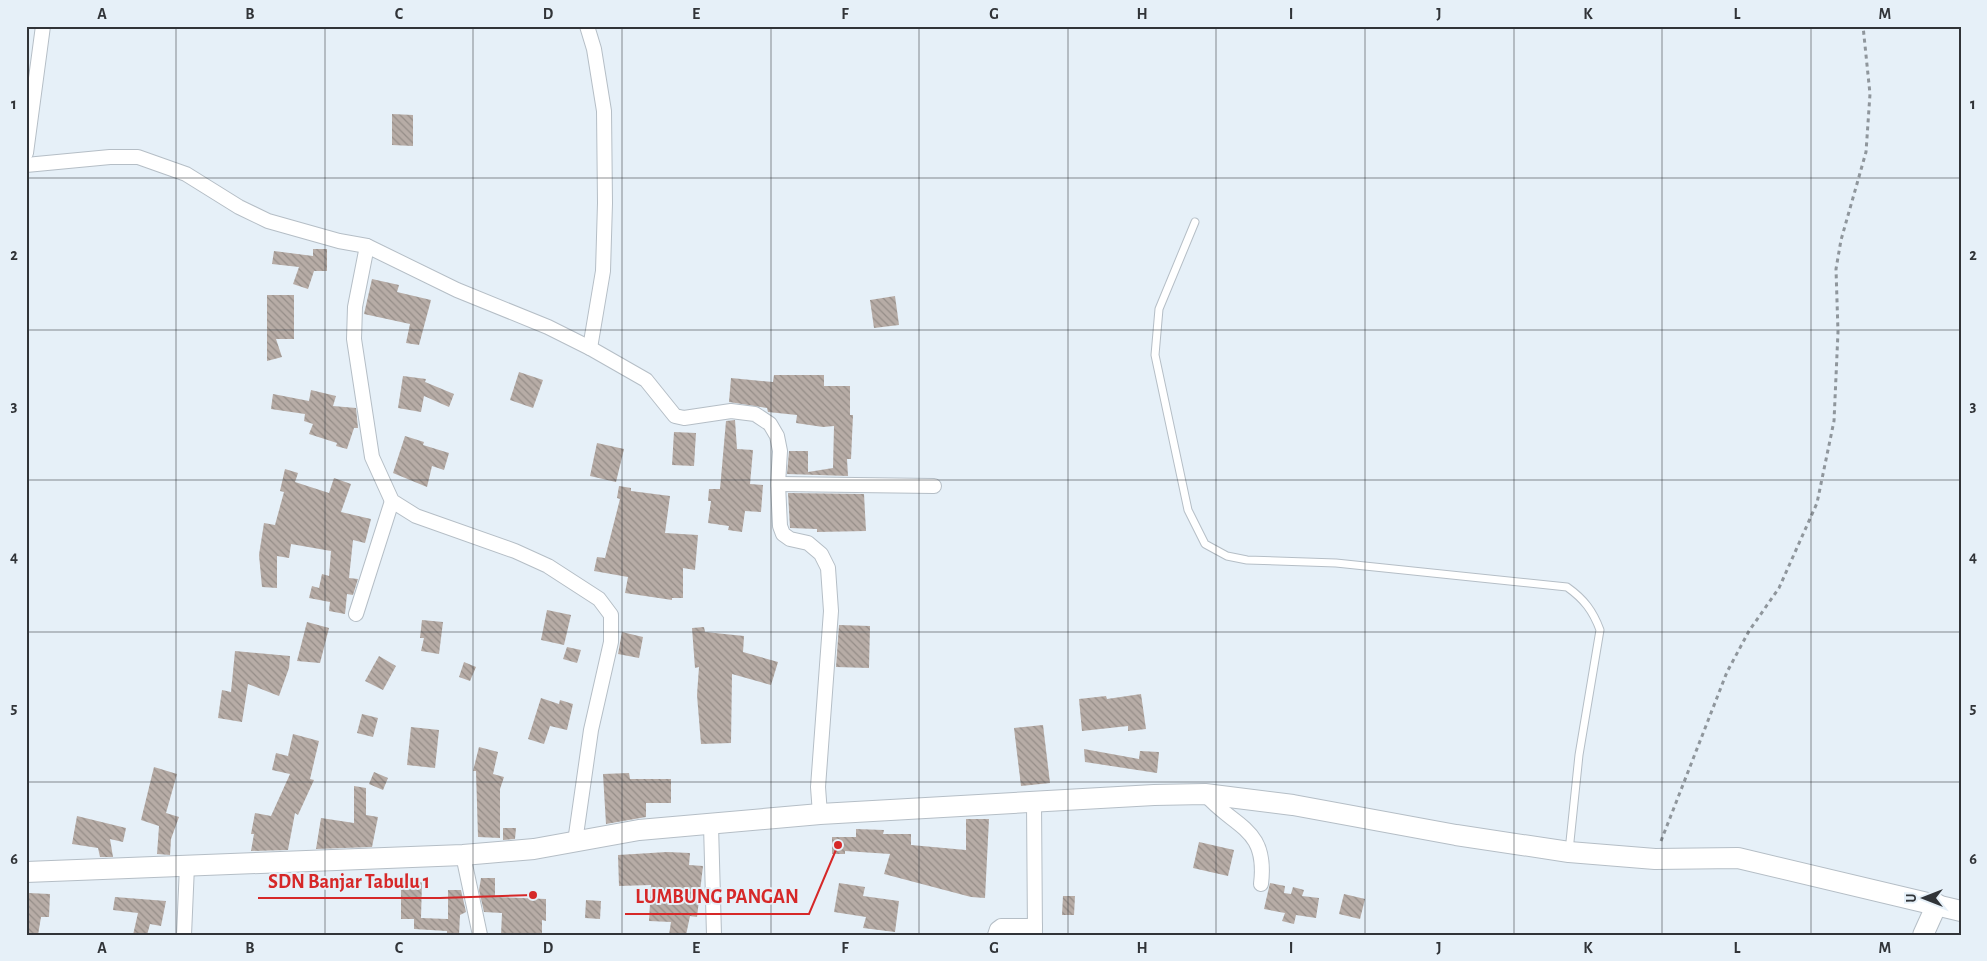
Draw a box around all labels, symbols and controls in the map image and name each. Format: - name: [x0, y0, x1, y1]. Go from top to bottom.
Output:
- text: A: [97, 6, 107, 22]
- text: B: [245, 6, 255, 22]
- text: C: [395, 6, 404, 22]
- text: D: [543, 6, 554, 22]
- text: E: [692, 6, 700, 22]
- text: F: [841, 6, 849, 22]
- text: G: [989, 6, 999, 22]
- text: H: [1136, 6, 1148, 22]
- text: I: [1289, 6, 1293, 22]
- text: J: [1436, 6, 1442, 22]
- text: K: [1583, 6, 1593, 22]
- text: L: [1734, 6, 1741, 22]
- text: M: [1879, 6, 1891, 22]
- text: 1: [11, 96, 17, 112]
- text: 1: [1970, 96, 1976, 112]
- text: 2: [10, 247, 18, 263]
- text: 2: [1969, 247, 1977, 263]
- text: 3: [11, 398, 18, 414]
- text: 3: [1970, 398, 1977, 414]
- text: 4: [10, 549, 18, 565]
- text: 4: [1969, 549, 1977, 565]
- text: 5: [11, 700, 18, 716]
- text: 5: [1970, 700, 1977, 716]
- text: 6: [10, 851, 18, 867]
- text: 6: [1969, 851, 1977, 867]
- callout: SDN Banjar Tabulu 1: [258, 863, 440, 898]
- text: SDN Banjar Tabulu 1: [268, 872, 430, 892]
- north arrow: [1900, 874, 1950, 924]
- callout: LUMBUNG PANGAN: [625, 879, 809, 914]
- text: LUMBUNG PANGAN: [635, 887, 799, 907]
- text: U: [1905, 893, 1919, 902]
- text: A: [97, 940, 107, 956]
- text: B: [245, 940, 255, 956]
- text: C: [395, 940, 404, 956]
- text: D: [543, 940, 554, 956]
- text: E: [692, 940, 700, 956]
- text: F: [841, 940, 849, 956]
- text: G: [989, 940, 999, 956]
- text: H: [1136, 940, 1148, 956]
- text: I: [1289, 940, 1293, 956]
- text: J: [1436, 940, 1442, 956]
- text: K: [1583, 940, 1593, 956]
- text: L: [1734, 940, 1741, 956]
- text: M: [1879, 940, 1891, 956]

